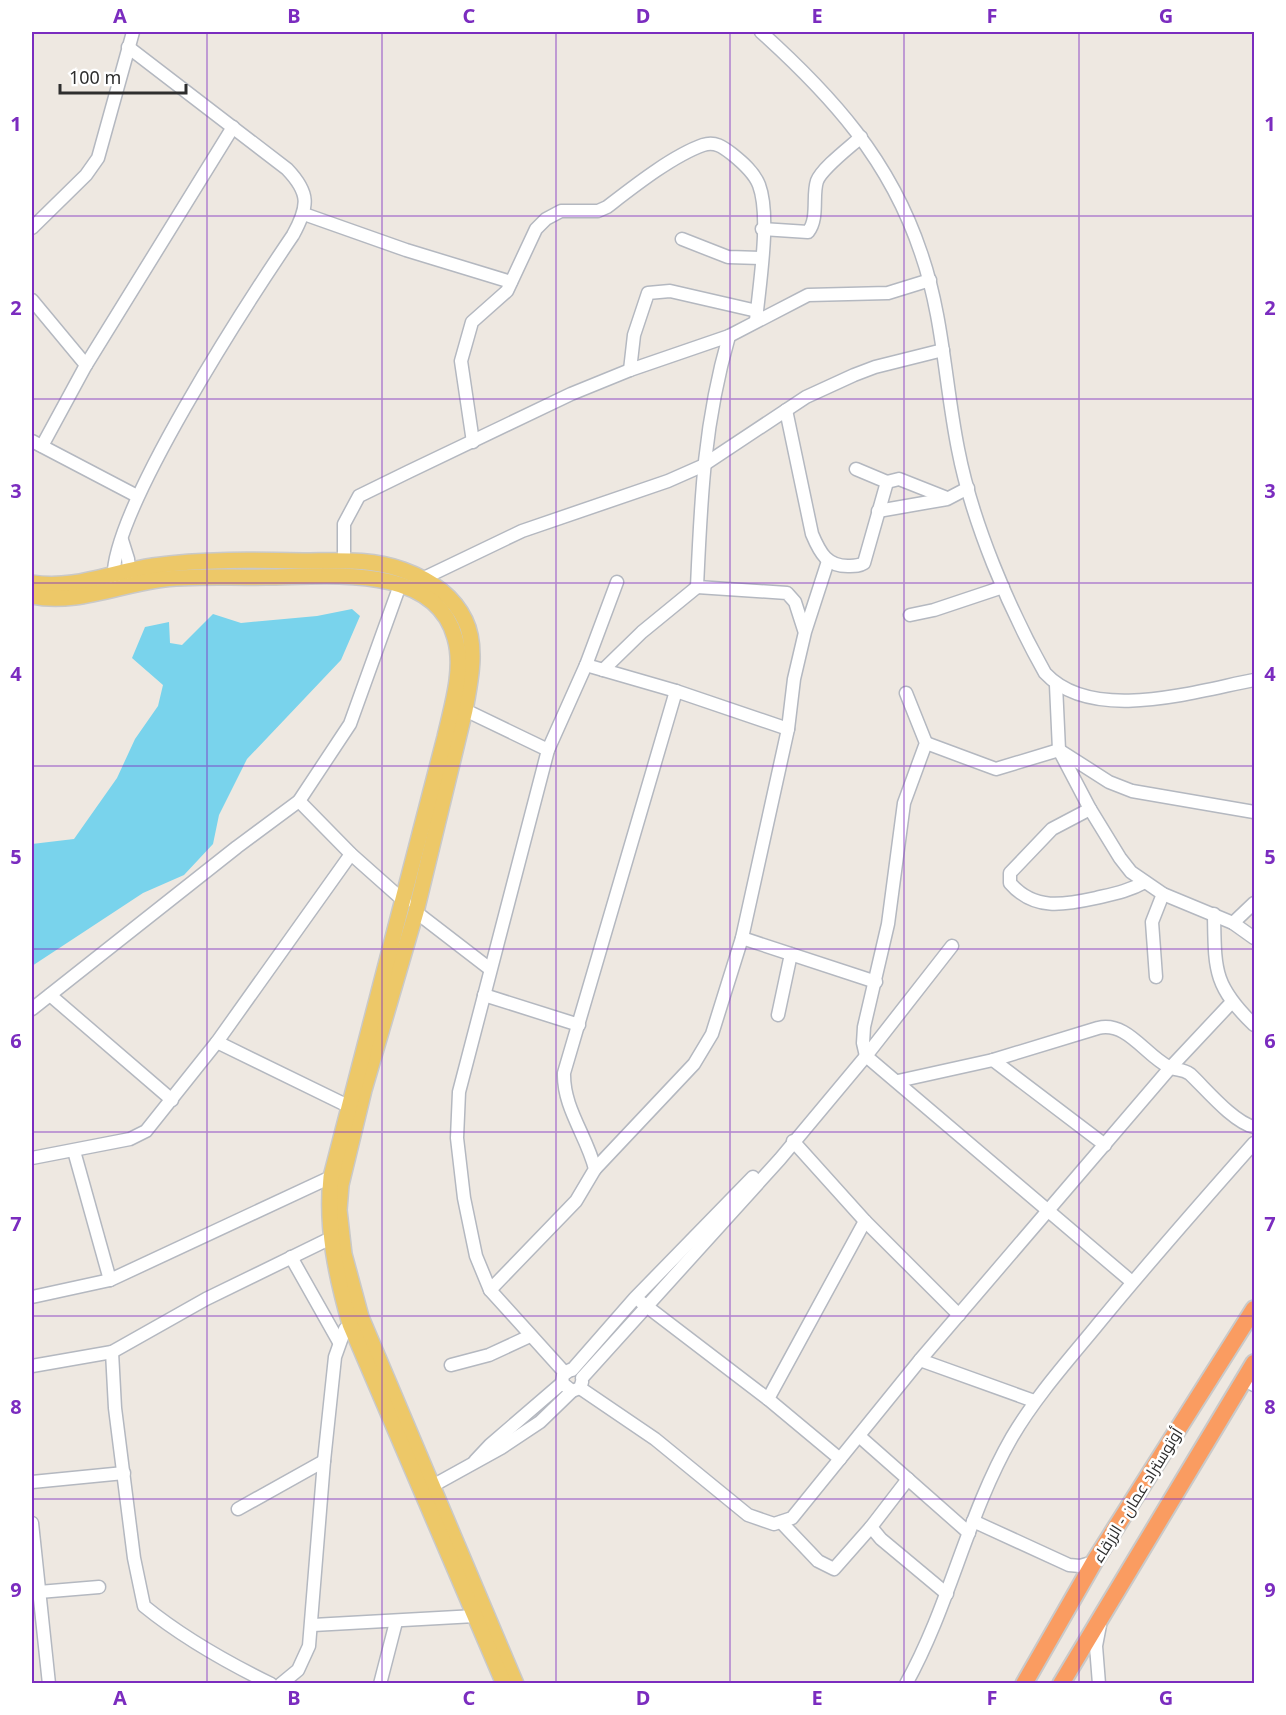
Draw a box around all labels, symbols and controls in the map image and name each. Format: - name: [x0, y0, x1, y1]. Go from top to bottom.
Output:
- text: A: [113, 2, 127, 29]
- text: B: [287, 2, 301, 29]
- text: C: [463, 2, 476, 29]
- text: D: [636, 2, 650, 29]
- text: E: [811, 2, 823, 29]
- text: F: [987, 2, 997, 29]
- text: G: [1159, 2, 1173, 29]
- scale bar: [60, 57, 186, 95]
- text: 100 m: [69, 65, 121, 89]
- text: 1: [10, 110, 22, 137]
- text: 1: [1264, 110, 1276, 137]
- text: 2: [10, 294, 22, 321]
- text: 2: [1264, 294, 1276, 321]
- text: 3: [10, 477, 22, 504]
- text: 3: [1264, 477, 1276, 504]
- text: 4: [10, 660, 22, 687]
- text: 4: [1264, 660, 1276, 687]
- text: 5: [10, 843, 22, 870]
- text: 5: [1264, 843, 1276, 870]
- text: 6: [10, 1027, 22, 1054]
- text: 6: [1264, 1027, 1276, 1054]
- text: 7: [10, 1210, 22, 1237]
- text: 7: [1264, 1210, 1276, 1237]
- text: 8: [10, 1393, 22, 1420]
- text: 8: [1264, 1393, 1276, 1420]
- street label: أوتوستراد عمان - الزرقاء: [1086, 1423, 1188, 1567]
- text: 9: [10, 1576, 22, 1603]
- text: 9: [1264, 1576, 1276, 1603]
- text: A: [113, 1684, 127, 1711]
- text: B: [287, 1684, 301, 1711]
- text: C: [463, 1684, 476, 1711]
- text: D: [636, 1684, 650, 1711]
- text: E: [811, 1684, 823, 1711]
- text: F: [987, 1684, 997, 1711]
- text: G: [1159, 1684, 1173, 1711]

